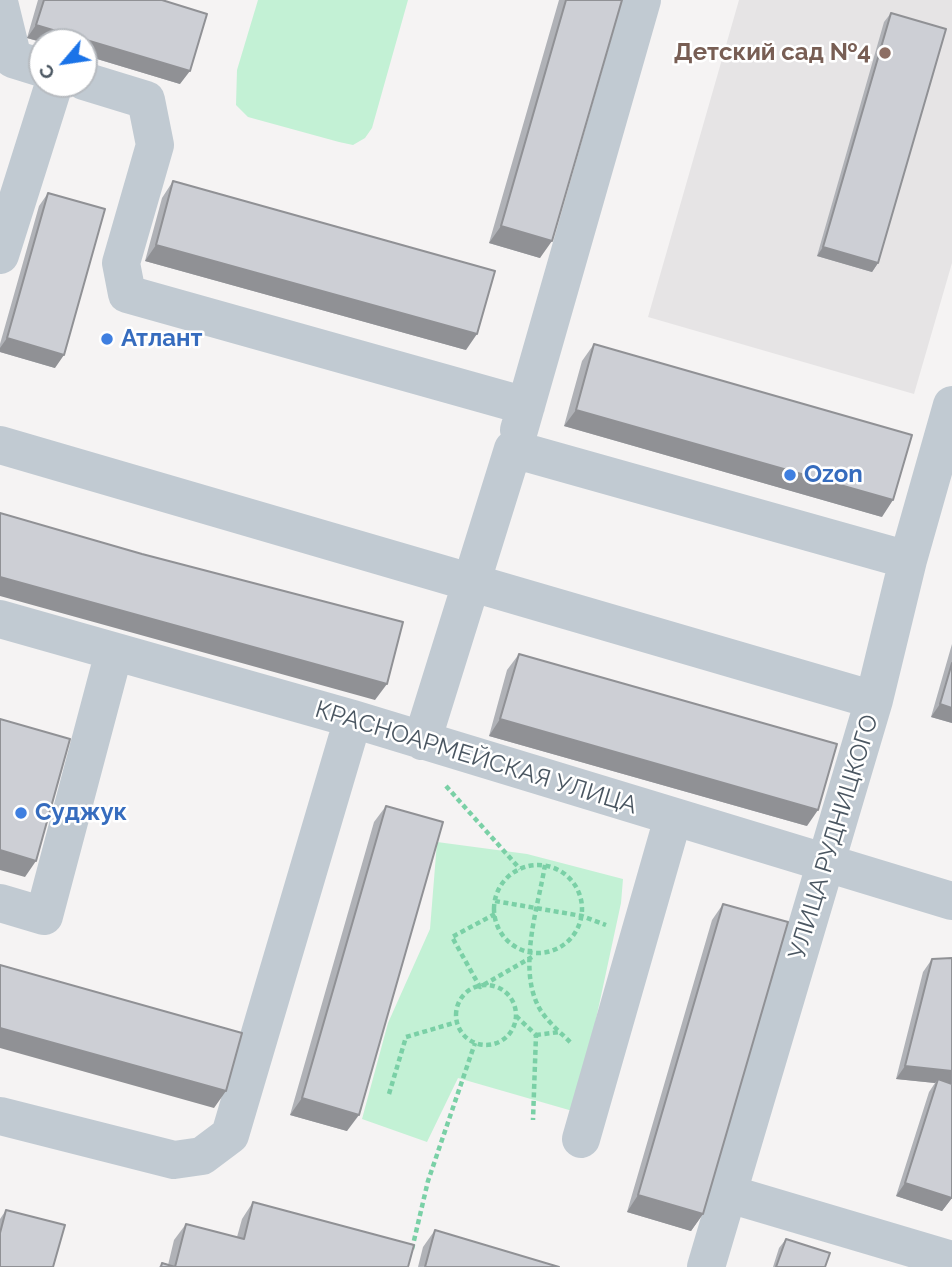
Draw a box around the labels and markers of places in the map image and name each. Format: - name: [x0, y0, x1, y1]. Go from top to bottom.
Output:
- place label: Детский сад №4: [674, 39, 871, 67]
- marker: Детский сад №4: [877, 45, 893, 61]
- place label: Атлант: [121, 325, 202, 353]
- marker: Атлант: [99, 331, 115, 347]
- place label: Ozon: [804, 461, 863, 489]
- marker: Ozon: [782, 467, 798, 483]
- place label: Суджук: [35, 799, 127, 827]
- marker: Суджук: [13, 805, 29, 821]

